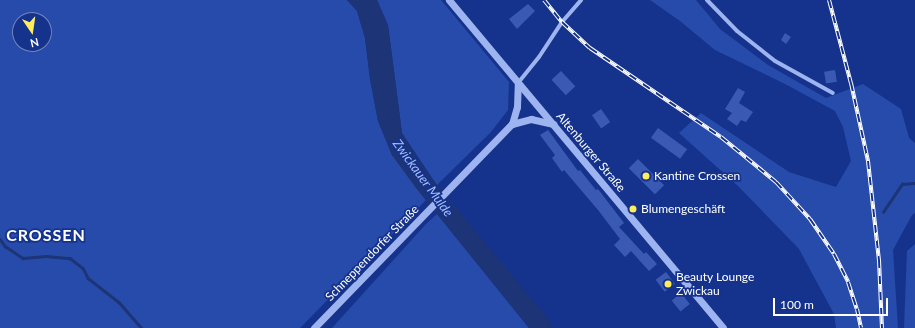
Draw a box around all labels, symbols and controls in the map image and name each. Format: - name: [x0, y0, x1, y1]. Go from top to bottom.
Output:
- north arrow: [12, 12, 52, 52]
- text: N: [29, 36, 40, 50]
- street label: Altenburger Straße: [553, 109, 629, 195]
- water label: Zwickauer Mulde: [390, 136, 456, 220]
- place label: Kantine Crossen: [654, 169, 740, 183]
- marker: Kantine Crossen: [641, 171, 651, 181]
- street label: Schneppendorfer Straße: [322, 202, 422, 304]
- place label: Blumengeschäft: [641, 202, 725, 216]
- marker: Blumengeschäft: [628, 204, 638, 214]
- district label: CROSSEN: [6, 225, 86, 245]
- place label: Beauty Lounge Zwickau: [676, 270, 755, 298]
- marker: Beauty Lounge Zwickau: [663, 279, 673, 289]
- scale bar: [775, 290, 890, 316]
- text: 100 m: [780, 297, 814, 312]

